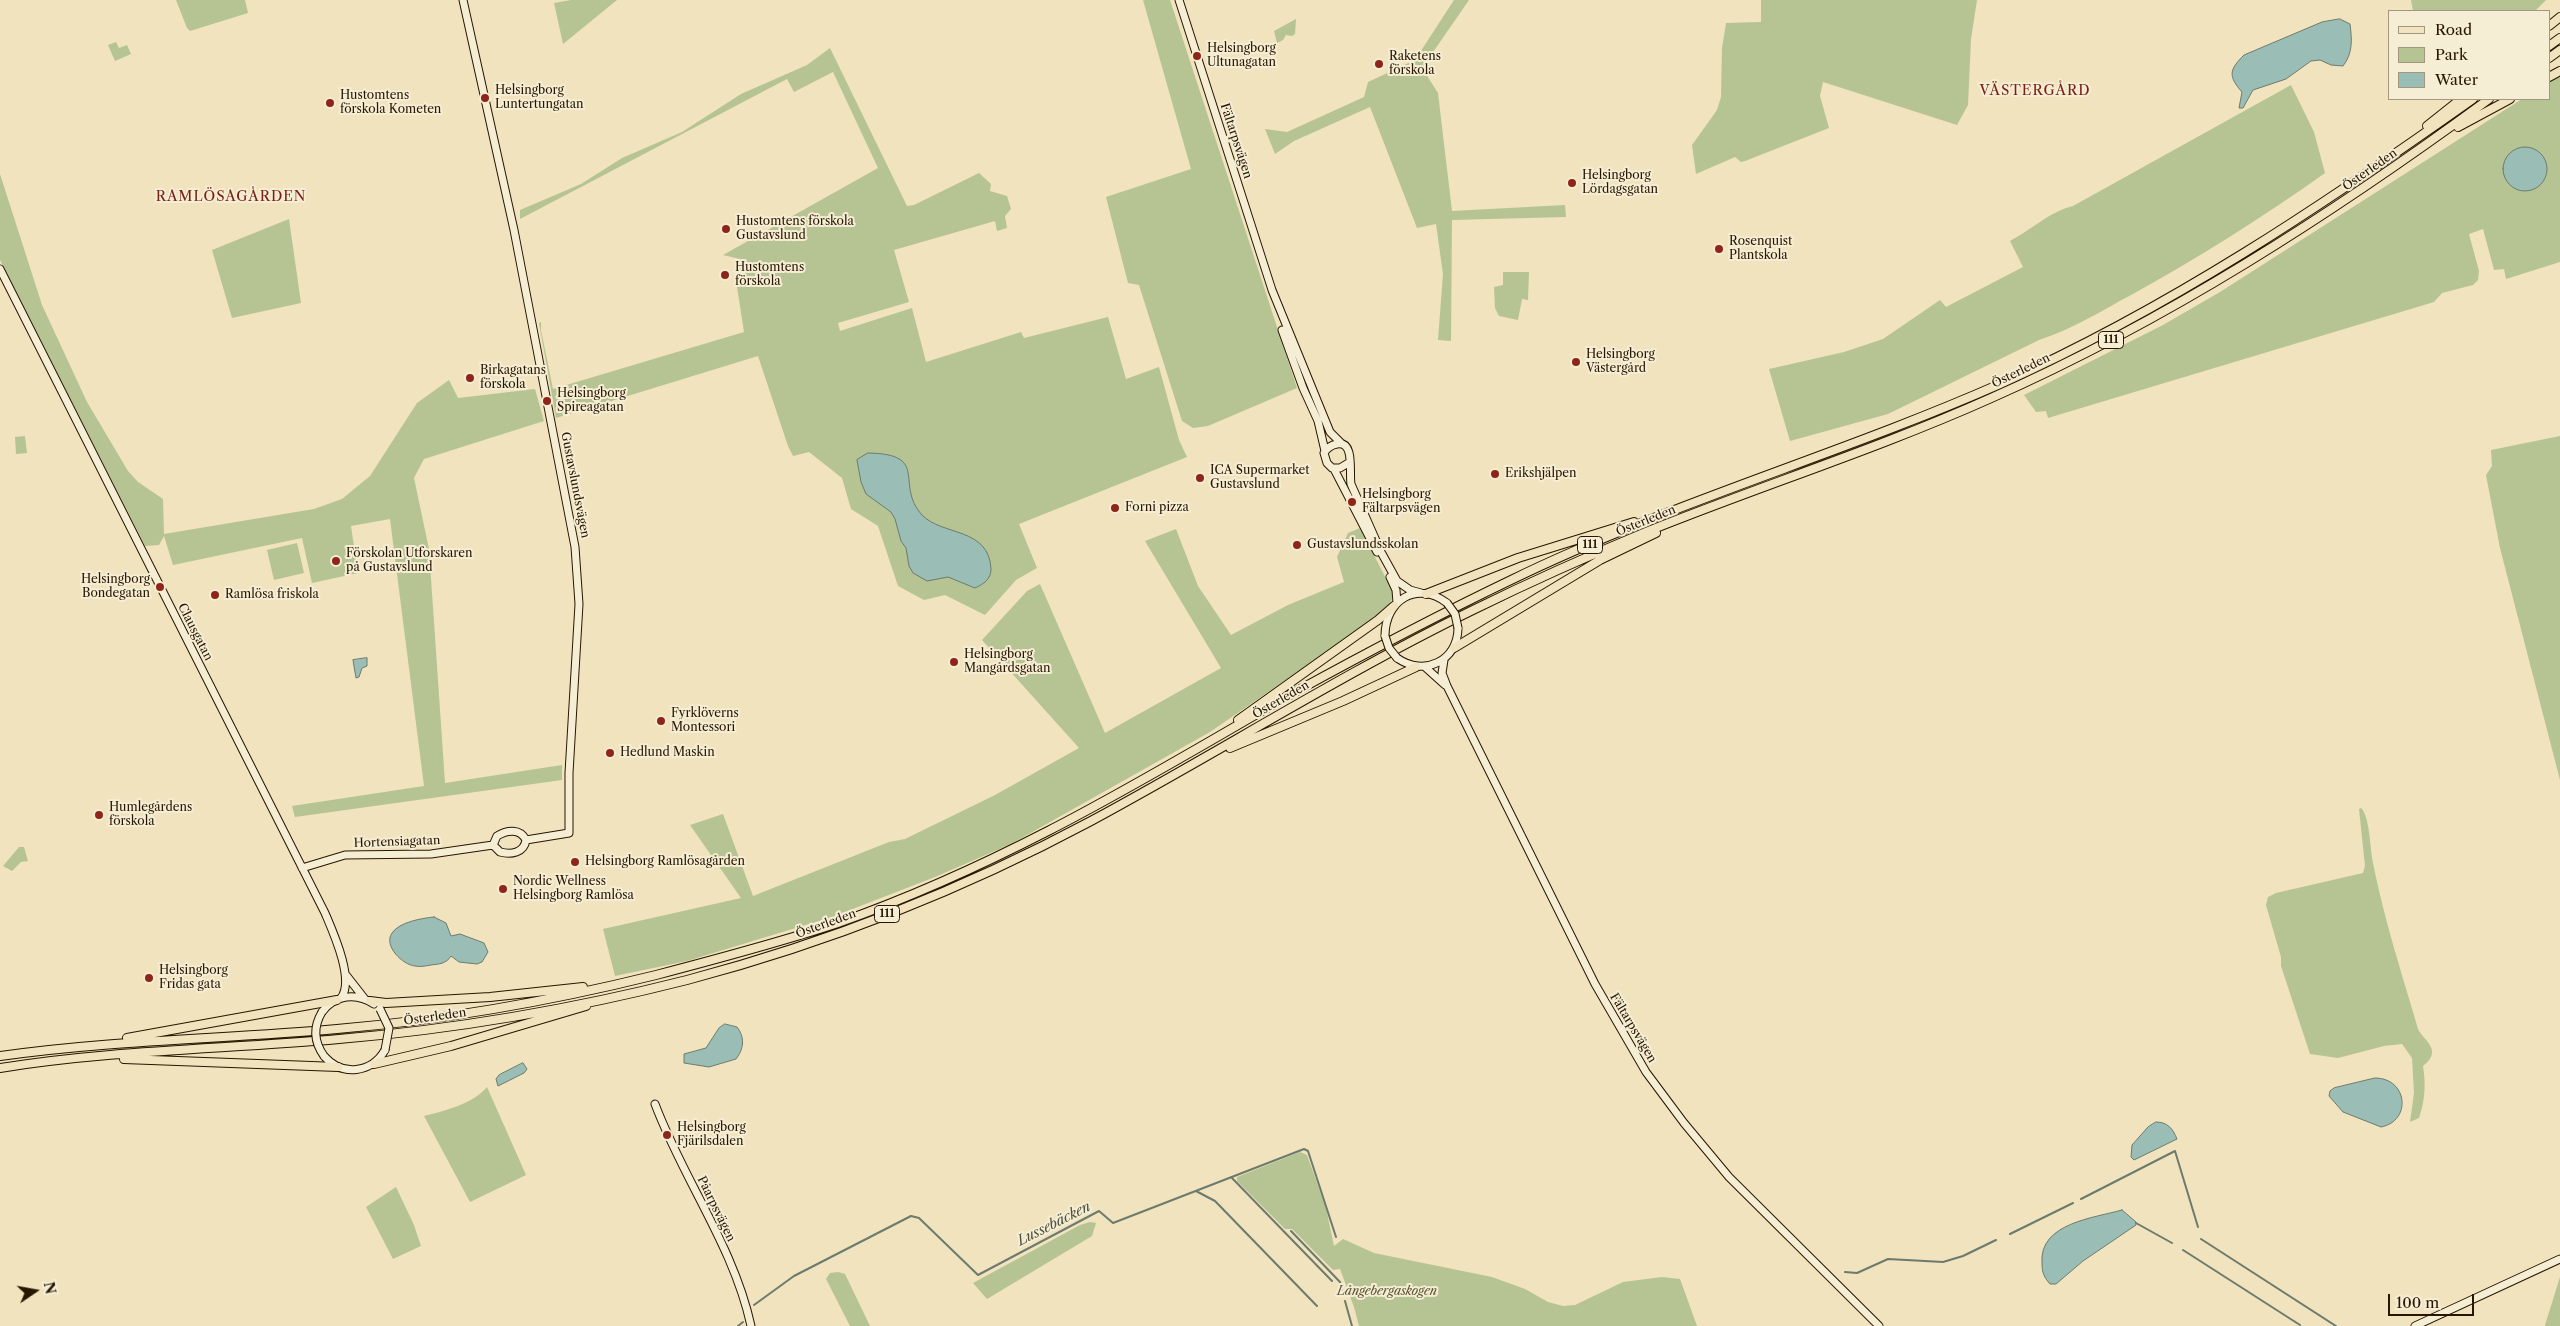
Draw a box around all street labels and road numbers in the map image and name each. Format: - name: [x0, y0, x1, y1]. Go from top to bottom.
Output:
- street label: Fältarpsvägen: [1217, 101, 1255, 181]
- street label: Österleden: [2340, 146, 2400, 194]
- road number: 111: [2098, 332, 2124, 348]
- street label: Österleden: [1990, 351, 2052, 391]
- street label: Gustavslundsvägen: [558, 431, 592, 539]
- street label: Österleden: [1614, 503, 1678, 539]
- road number: 111: [1578, 536, 1602, 554]
- street label: Clausgatan: [174, 601, 216, 663]
- street label: Österleden: [1250, 678, 1312, 722]
- street label: Hortensiagatan: [353, 833, 441, 851]
- street label: Österleden: [794, 906, 858, 942]
- road number: 111: [874, 906, 900, 922]
- street label: Fältarpsvägen: [1607, 991, 1659, 1065]
- street label: Österleden: [403, 1005, 467, 1029]
- street label: Påarpsvägen: [694, 1174, 738, 1244]

